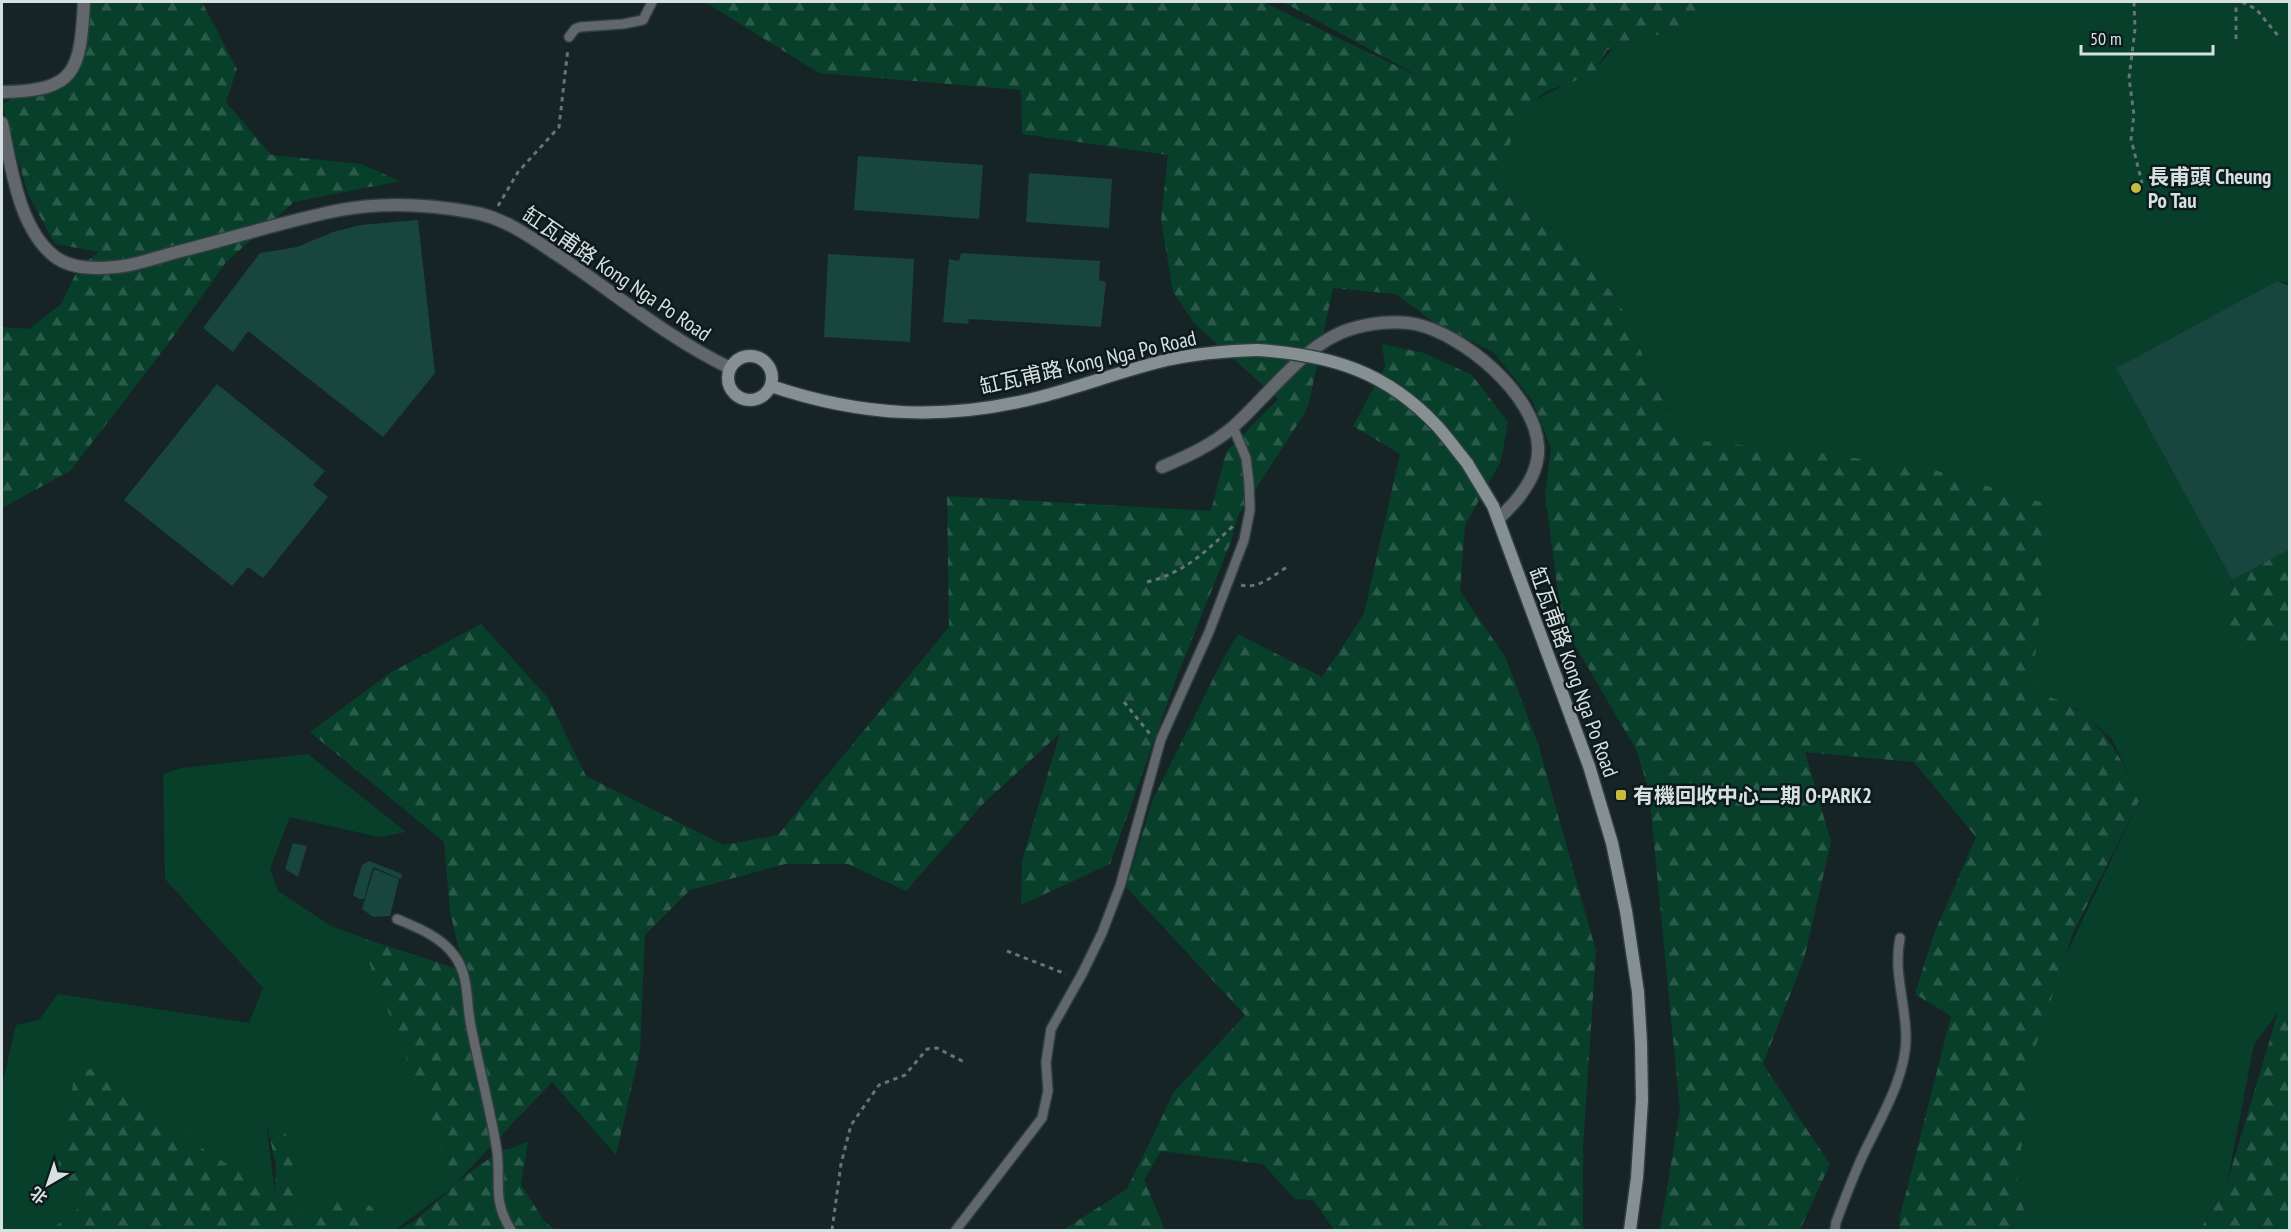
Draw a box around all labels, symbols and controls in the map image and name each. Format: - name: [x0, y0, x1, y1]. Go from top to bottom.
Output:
- scale bar: [2081, 18, 2213, 56]
- text: 50 m: [2090, 27, 2122, 50]
- place label: 長甫頭 Cheung Po Tau: [2148, 163, 2271, 214]
- marker: 長甫頭 Cheung Po Tau: [2129, 181, 2143, 195]
- street label: 缸瓦甫路 Kong Nga Po Road: [518, 201, 716, 347]
- street label: 缸瓦甫路 Kong Nga Po Road: [977, 324, 1199, 400]
- street label: 缸瓦甫路 Kong Nga Po Road: [1523, 563, 1625, 781]
- place label: 有機回收中心二期 O·PARK2: [1633, 782, 1872, 809]
- marker: 有機回收中心二期 O·PARK2: [1614, 788, 1628, 802]
- north arrow: [18, 1154, 78, 1214]
- text: 北: [26, 1183, 51, 1208]

